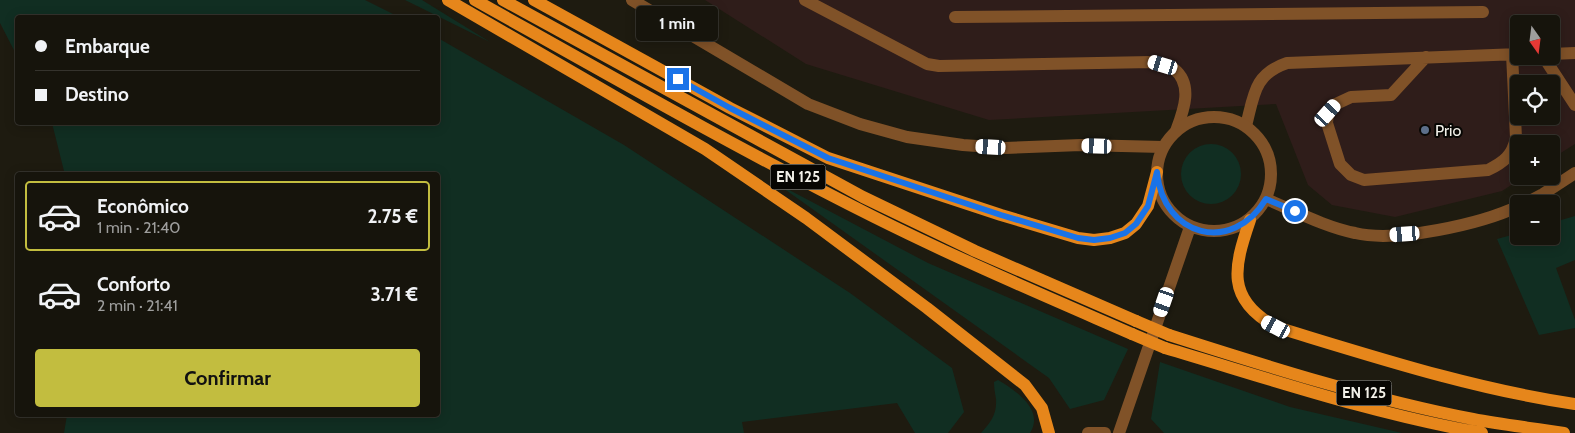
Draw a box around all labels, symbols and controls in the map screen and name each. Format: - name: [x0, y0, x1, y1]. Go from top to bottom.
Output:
- callout: 1 min: [637, 7, 719, 42]
- text: 1 min: [659, 14, 695, 33]
- north arrow: [1510, 15, 1560, 65]
- map controls: [1510, 15, 1560, 245]
- text: Embarque: [65, 35, 150, 58]
- car: [1146, 53, 1179, 77]
- route end: [667, 68, 689, 90]
- button: locate: [1510, 75, 1560, 125]
- text: Destino: [65, 83, 129, 106]
- car: [1312, 97, 1343, 129]
- place label: Prio: [1435, 121, 1461, 140]
- marker: Prio: [1419, 124, 1431, 136]
- button: +: [1510, 135, 1560, 185]
- car: [1081, 138, 1112, 154]
- car: [975, 139, 1006, 155]
- road number: EN 125: [770, 164, 826, 190]
- icon: car: [37, 194, 82, 239]
- text: Econômico: [97, 195, 189, 218]
- button: −: [1510, 195, 1560, 245]
- route start: [1284, 200, 1306, 222]
- text: 2.75 €: [367, 205, 418, 228]
- text: 1 min · 21:40: [97, 218, 181, 237]
- car: [1389, 225, 1420, 243]
- icon: car: [37, 272, 82, 317]
- text: Conforto: [97, 273, 170, 296]
- text: 3.71 €: [370, 283, 418, 306]
- car: [1152, 285, 1175, 319]
- text: 2 min · 21:41: [97, 296, 178, 315]
- car: [1259, 313, 1292, 341]
- button: Confirmar: [35, 349, 420, 407]
- road number: EN 125: [1336, 380, 1392, 406]

